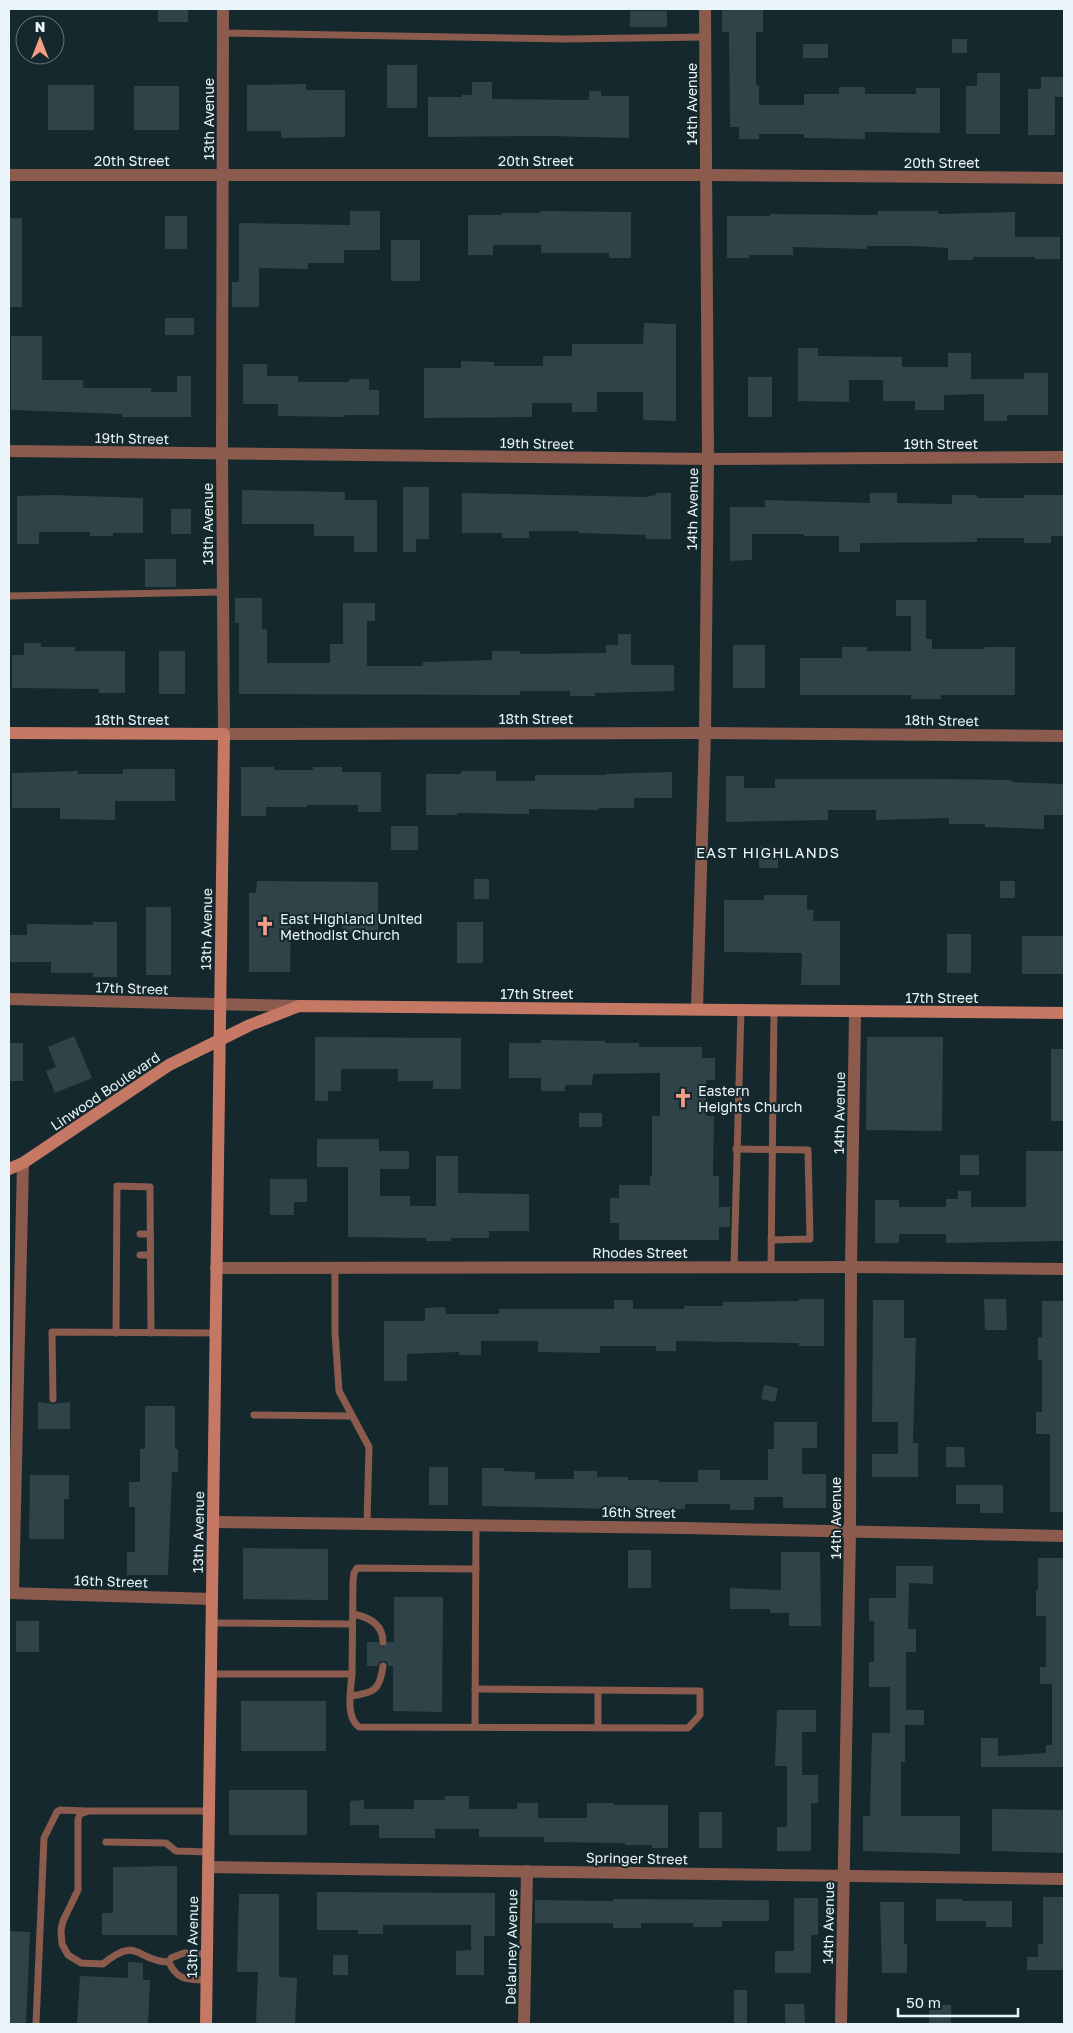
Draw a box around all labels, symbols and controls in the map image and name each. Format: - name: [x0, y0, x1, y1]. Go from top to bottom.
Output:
- north arrow: [15, 15, 65, 65]
- text: N: [35, 18, 45, 35]
- street label: 14th Avenue: [683, 63, 700, 145]
- street label: 13th Avenue: [200, 78, 217, 160]
- street label: 20th Street: [94, 152, 170, 169]
- street label: 20th Street: [498, 152, 574, 169]
- street label: 20th Street: [904, 154, 980, 171]
- street label: 19th Street: [95, 429, 169, 447]
- street label: 19th Street: [500, 434, 574, 452]
- street label: 19th Street: [904, 435, 978, 452]
- street label: 14th Avenue: [683, 468, 701, 550]
- street label: 13th Avenue: [199, 483, 216, 565]
- street label: 18th Street: [499, 710, 573, 727]
- street label: 18th Street: [95, 711, 169, 728]
- street label: 18th Street: [905, 711, 979, 729]
- district label: EAST HIGHLANDS: [696, 843, 840, 861]
- street label: 13th Avenue: [197, 888, 215, 970]
- place label: East Highland United Methodist Church: [280, 910, 422, 943]
- church icon: East Highland United Methodist Church: [254, 915, 276, 937]
- street label: 17th Street: [95, 978, 169, 998]
- street label: 17th Street: [500, 985, 574, 1002]
- street label: 17th Street: [905, 989, 979, 1006]
- street label: Linwood Boulevard: [47, 1048, 163, 1134]
- street label: 14th Avenue: [830, 1072, 848, 1154]
- place label: Eastern Heights Church: [698, 1082, 802, 1115]
- church icon: Eastern Heights Church: [672, 1087, 694, 1109]
- street label: Rhodes Street: [592, 1244, 688, 1261]
- street label: 14th Avenue: [827, 1477, 844, 1559]
- street label: 13th Avenue: [189, 1491, 207, 1573]
- street label: 16th Street: [602, 1503, 676, 1521]
- street label: 16th Street: [74, 1571, 148, 1591]
- street label: Springer Street: [586, 1849, 688, 1867]
- street label: 14th Avenue: [819, 1882, 837, 1964]
- street label: Delauney Avenue: [501, 1889, 521, 2005]
- street label: 13th Avenue: [183, 1896, 201, 1978]
- scale bar: [898, 1986, 1018, 2018]
- text: 50 m: [906, 1993, 941, 2011]

